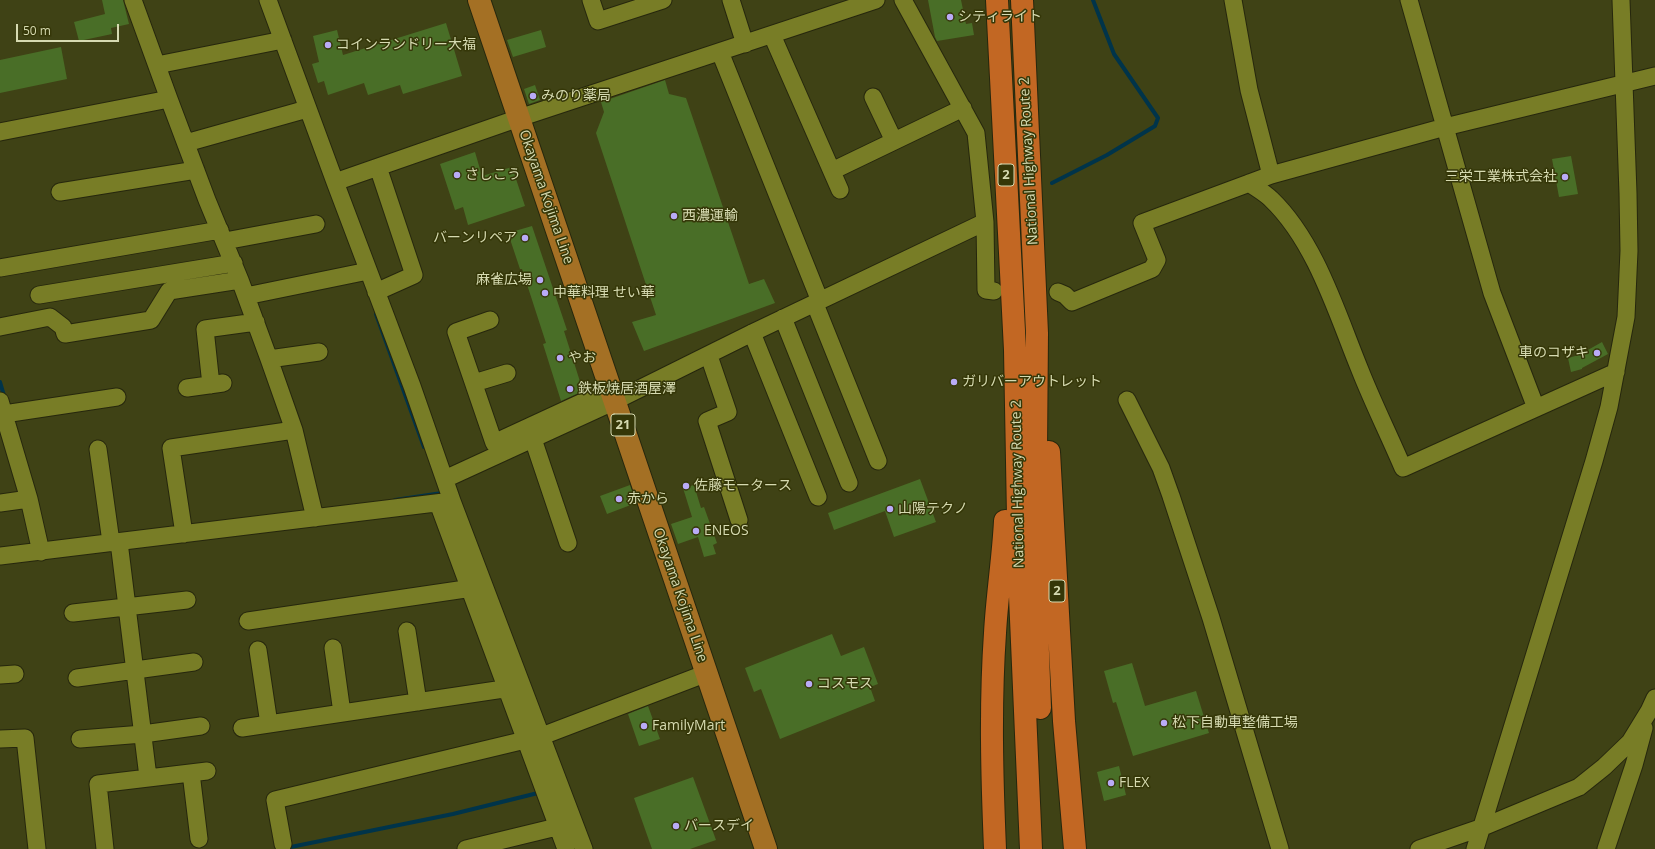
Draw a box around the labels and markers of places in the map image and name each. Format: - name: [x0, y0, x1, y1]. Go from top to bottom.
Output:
- place label: シティライト: [958, 9, 1042, 25]
- marker: シティライト: [945, 12, 955, 22]
- place label: コインランドリー大福: [336, 37, 476, 53]
- marker: コインランドリー大福: [323, 40, 333, 50]
- place label: みのり薬局: [541, 88, 611, 104]
- marker: みのり薬局: [528, 91, 538, 101]
- place label: さしこう: [465, 167, 521, 183]
- place label: 三栄工業株式会社: [1445, 169, 1557, 185]
- marker: さしこう: [452, 170, 462, 180]
- marker: 三栄工業株式会社: [1560, 172, 1570, 182]
- place label: 西濃運輸: [682, 208, 738, 224]
- marker: 西濃運輸: [669, 211, 679, 221]
- place label: バーンリペア: [433, 230, 517, 246]
- marker: バーンリペア: [520, 233, 530, 243]
- place label: 麻雀広場: [476, 272, 532, 288]
- marker: 麻雀広場: [535, 275, 545, 285]
- place label: 中華料理 せい華: [553, 285, 655, 301]
- marker: 中華料理 せい華: [540, 288, 550, 298]
- place label: 車のコザキ: [1519, 345, 1589, 361]
- marker: 車のコザキ: [1592, 348, 1602, 358]
- place label: やお: [568, 350, 596, 366]
- marker: やお: [555, 353, 565, 363]
- place label: ガリバーアウトレット: [962, 374, 1102, 390]
- marker: ガリバーアウトレット: [949, 377, 959, 387]
- place label: 鉄板焼居酒屋澤: [578, 381, 676, 397]
- marker: 鉄板焼居酒屋澤: [565, 384, 575, 394]
- place label: 佐藤モータース: [694, 478, 792, 494]
- marker: 佐藤モータース: [681, 481, 691, 491]
- place label: 赤から: [627, 491, 669, 507]
- marker: 赤から: [614, 494, 624, 504]
- place label: 山陽テクノ: [898, 501, 968, 517]
- marker: 山陽テクノ: [885, 504, 895, 514]
- place label: ENEOS: [704, 523, 749, 539]
- marker: ENEOS: [691, 526, 701, 536]
- place label: コスモス: [817, 676, 873, 692]
- marker: コスモス: [804, 679, 814, 689]
- place label: 松下自動車整備工場: [1172, 715, 1298, 731]
- place label: FamilyMart: [652, 718, 725, 734]
- marker: 松下自動車整備工場: [1159, 718, 1169, 728]
- marker: FamilyMart: [639, 721, 649, 731]
- place label: FLEX: [1119, 775, 1149, 791]
- marker: FLEX: [1106, 778, 1116, 788]
- place label: バースデイ: [684, 818, 754, 834]
- marker: バースデイ: [671, 821, 681, 831]

